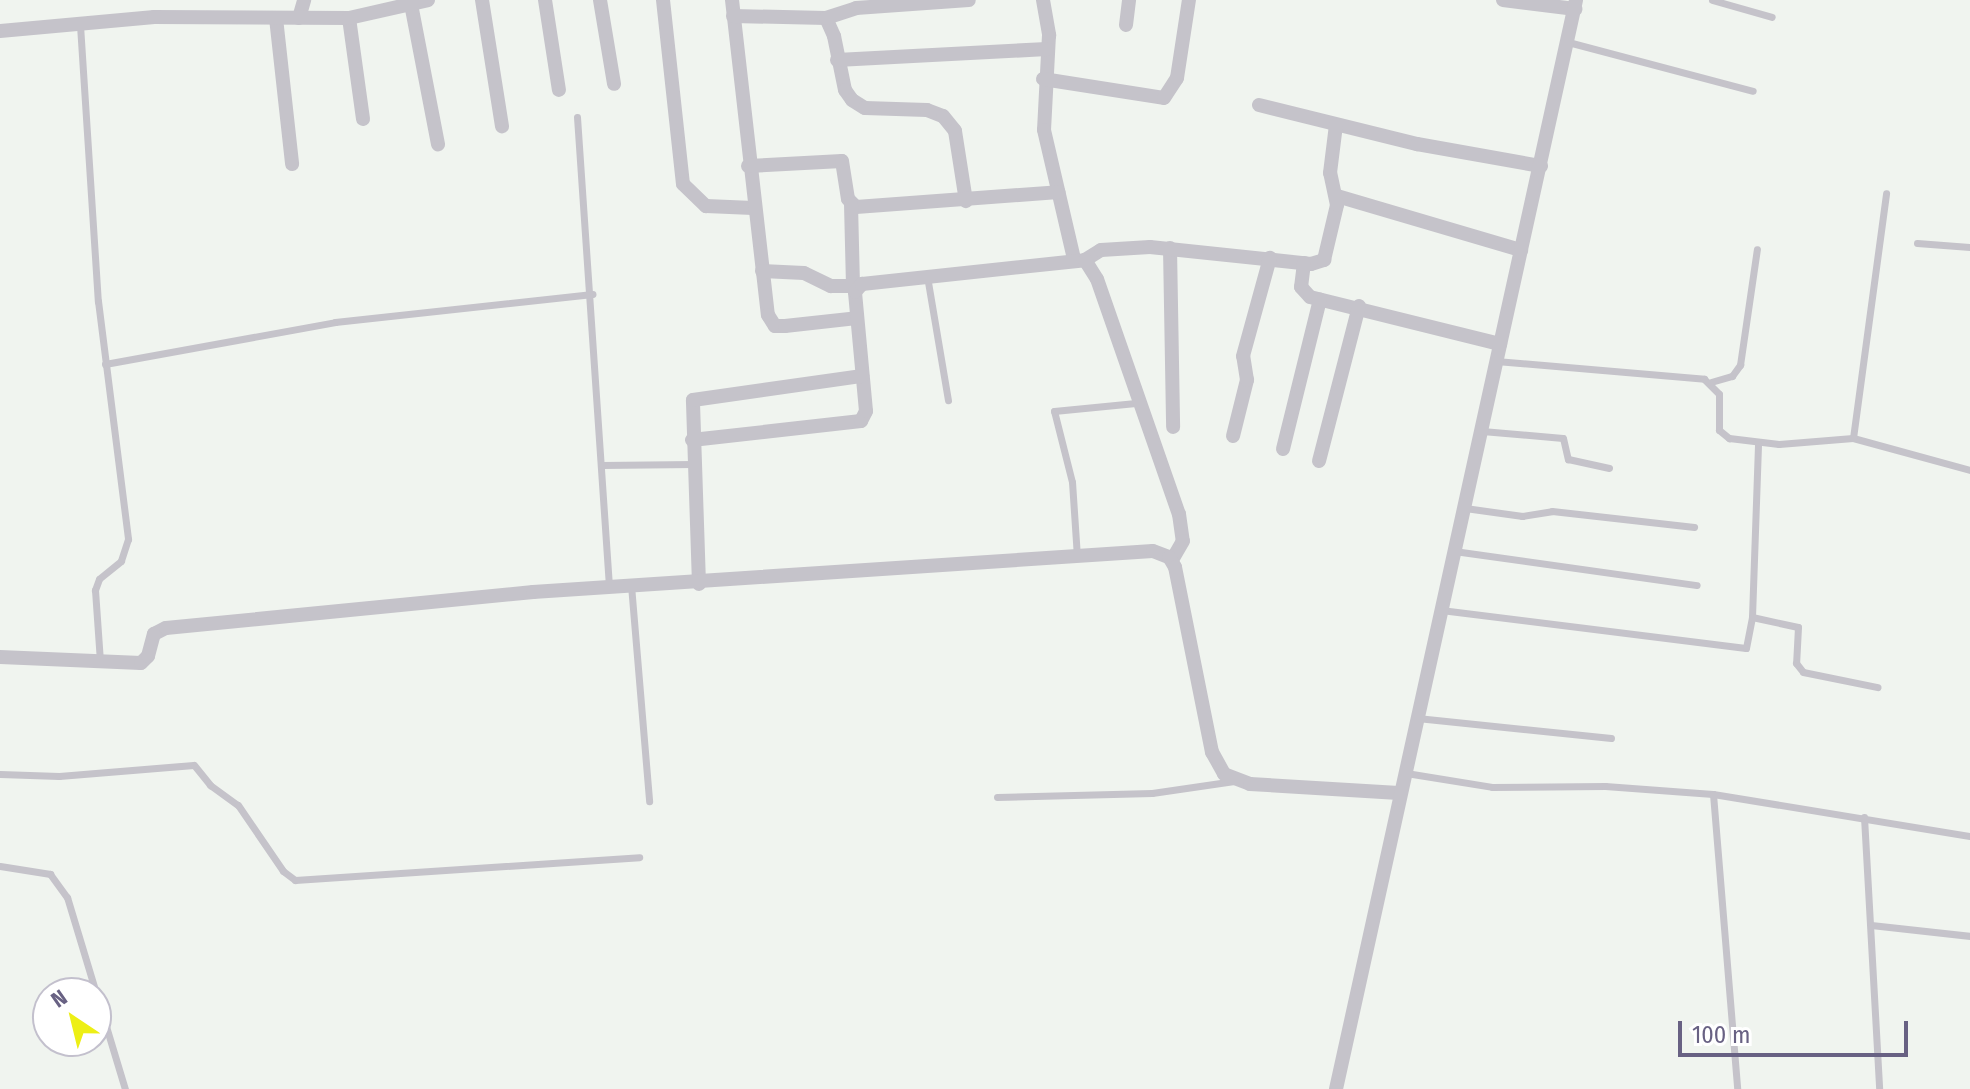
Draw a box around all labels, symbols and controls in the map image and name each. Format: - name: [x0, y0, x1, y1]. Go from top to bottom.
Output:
- north arrow: [32, 977, 112, 1057]
- text: N: [46, 984, 72, 1013]
- scale bar: [1682, 1005, 1912, 1055]
- text: 100 m: [1692, 1021, 1750, 1049]

